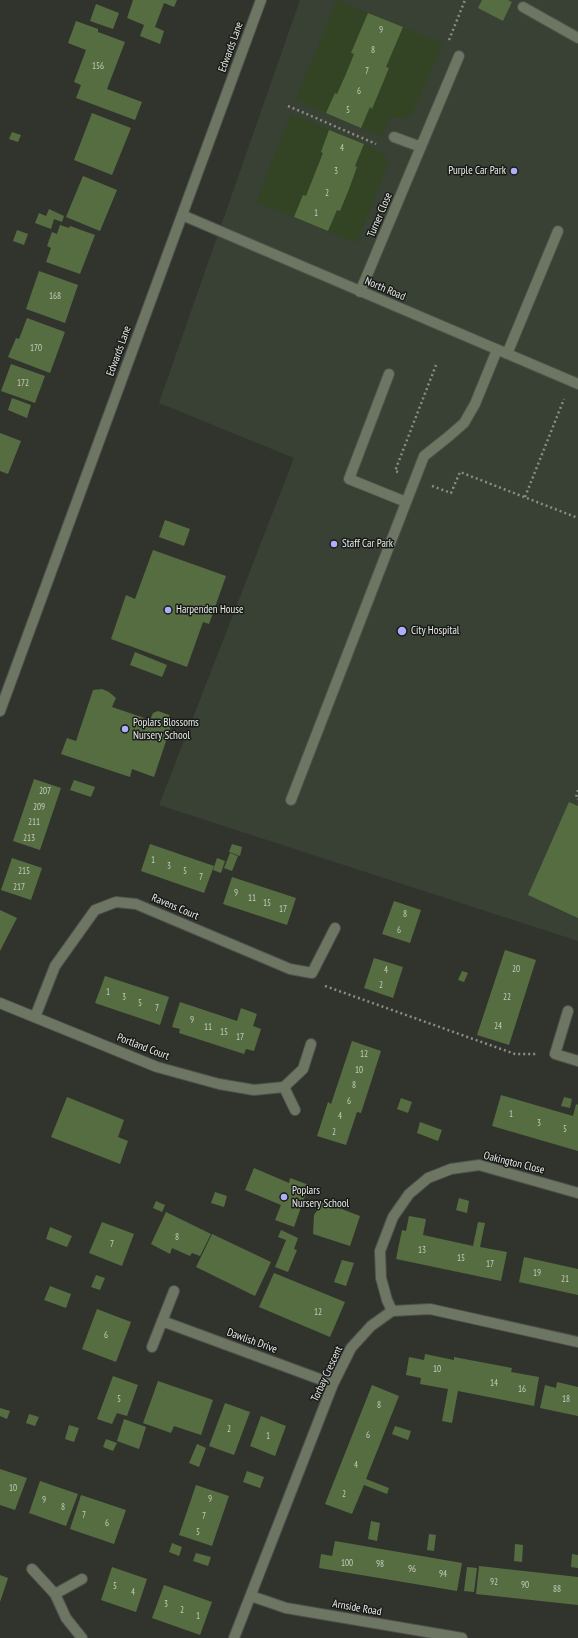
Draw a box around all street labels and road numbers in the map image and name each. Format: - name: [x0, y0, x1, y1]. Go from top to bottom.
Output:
- street label: Edwards Lane: [216, 20, 246, 74]
- street label: Turner Close: [365, 191, 395, 239]
- street label: North Road: [363, 275, 407, 303]
- street label: Edwards Lane: [104, 324, 134, 378]
- street label: Ravens Court: [149, 891, 201, 923]
- street label: Portland Court: [115, 1031, 171, 1063]
- street label: Oakington Close: [482, 1149, 546, 1177]
- street label: Dawlish Drive: [225, 1326, 279, 1356]
- street label: Torbay Crescent: [308, 1344, 346, 1404]
- street label: Arnside Road: [331, 1597, 383, 1619]

